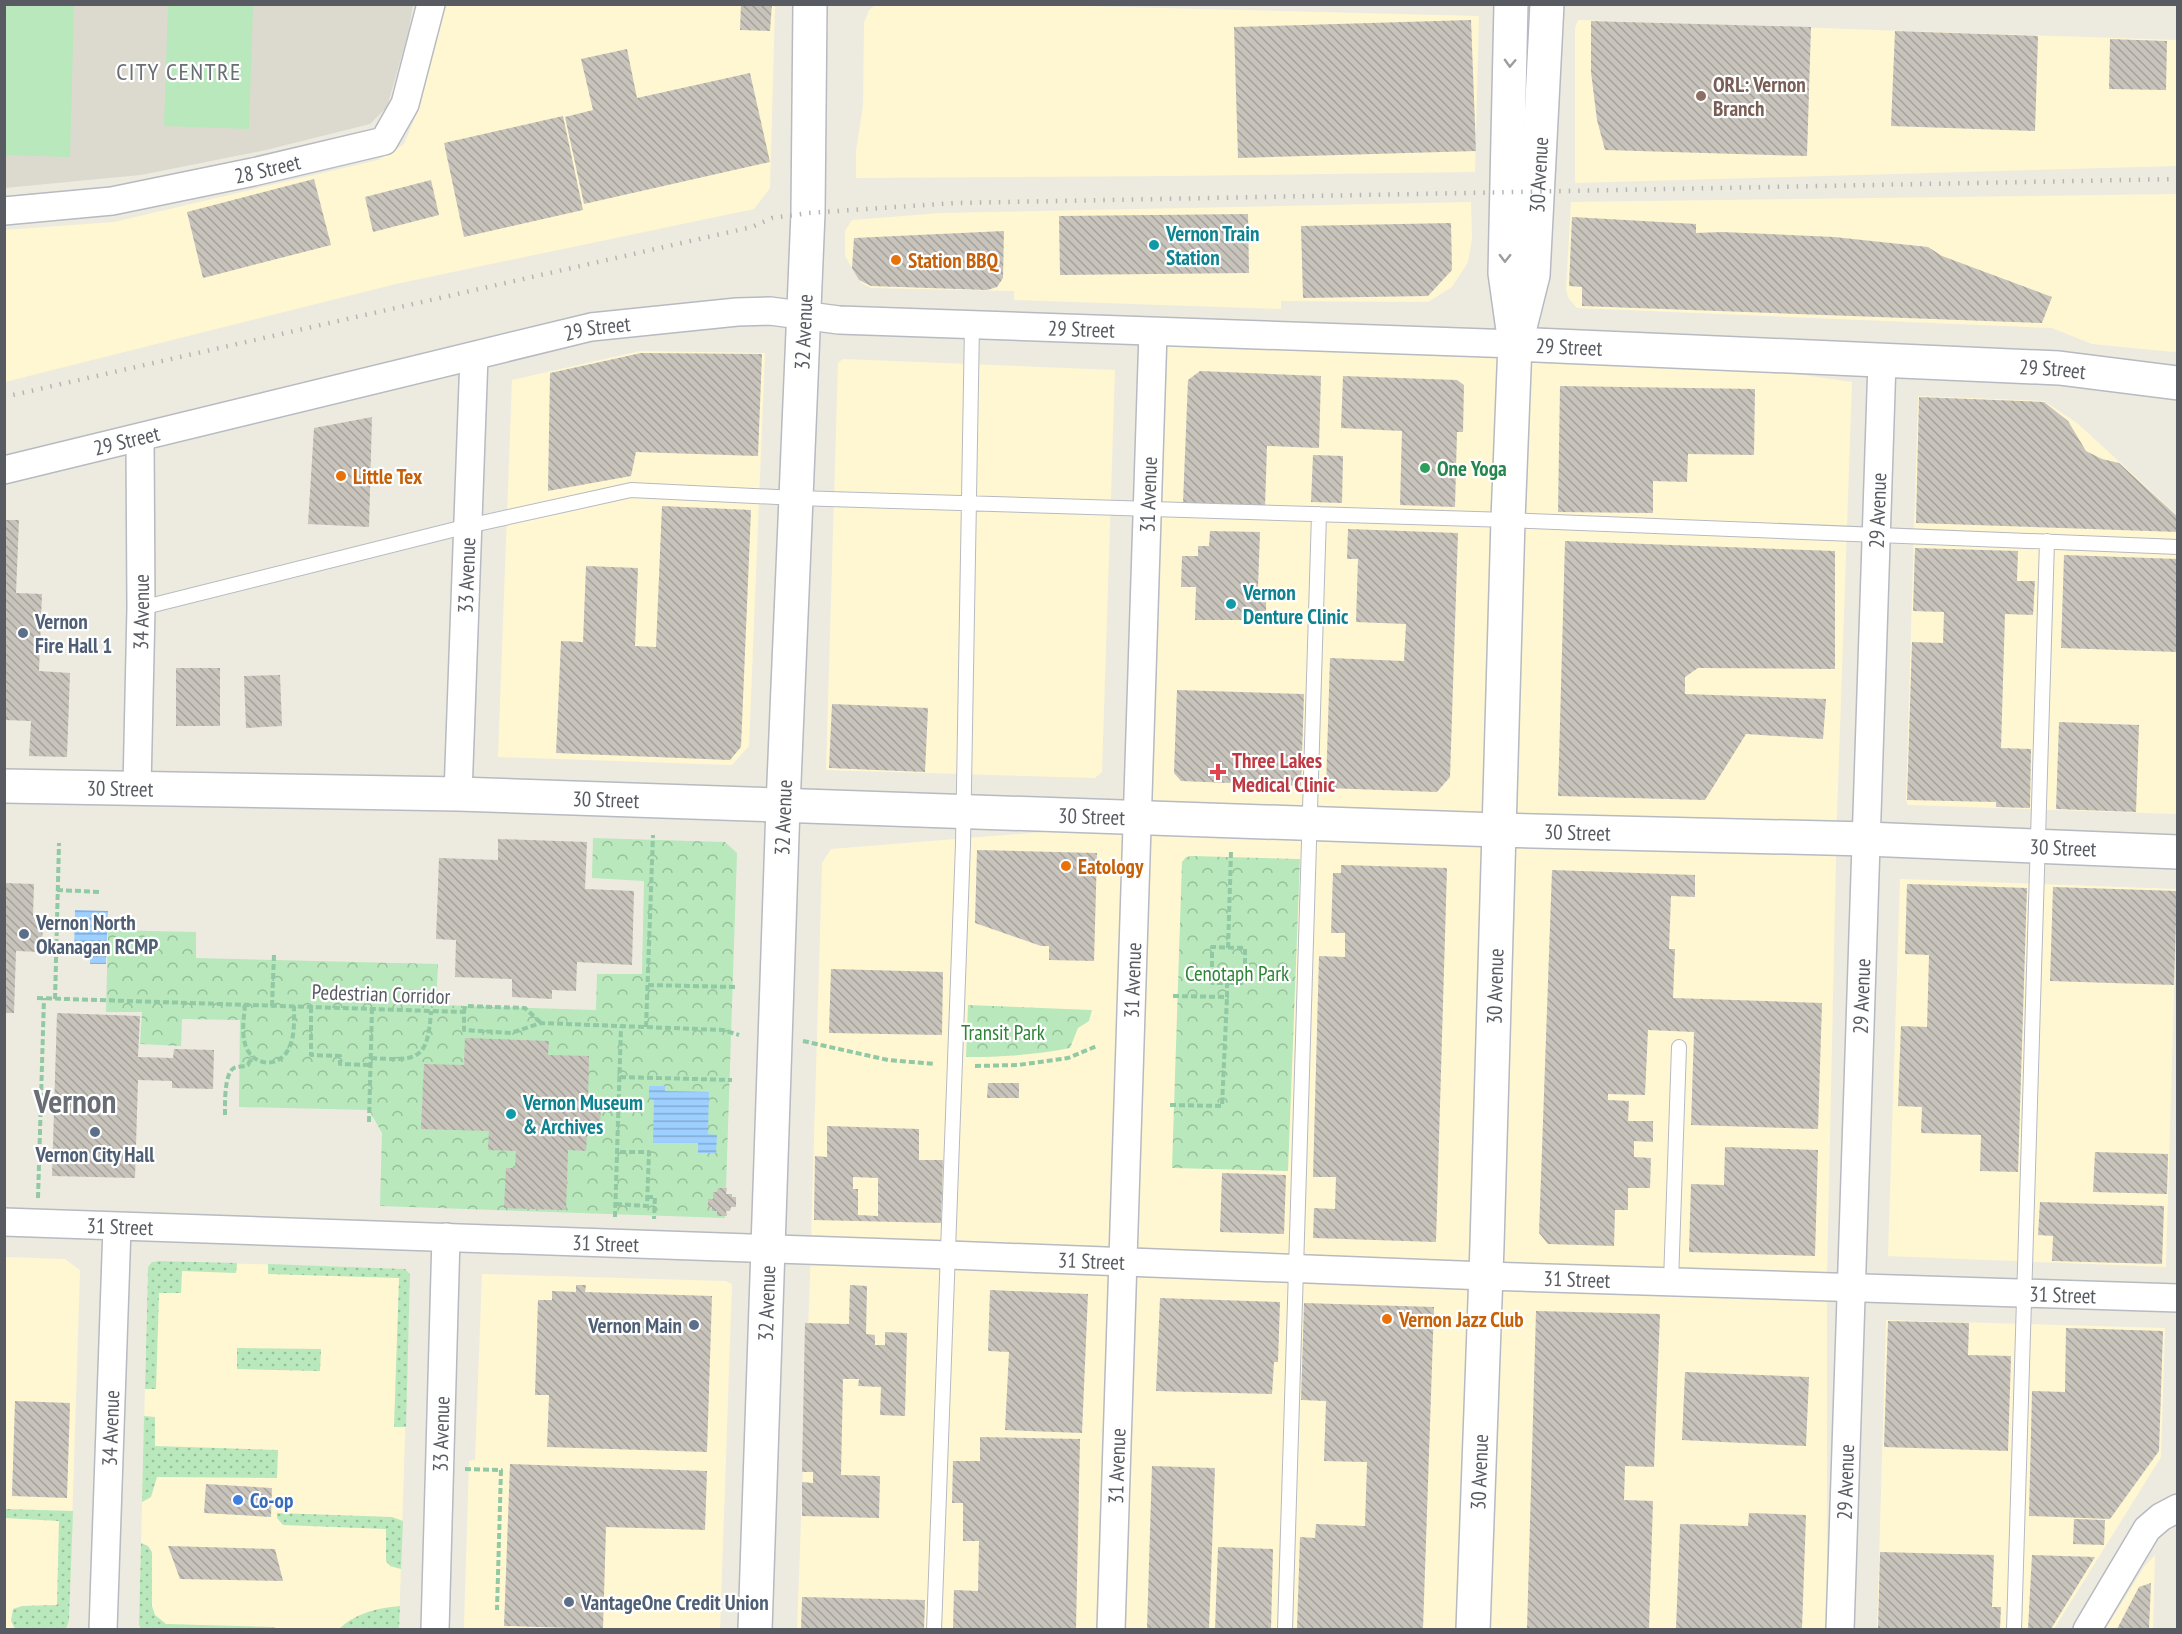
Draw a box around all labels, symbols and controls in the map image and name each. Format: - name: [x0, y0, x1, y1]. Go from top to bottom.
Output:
- district label: CITY CENTRE: [116, 56, 242, 87]
- one-way arrow: [1503, 58, 1516, 67]
- place label: ORL: Vernon Branch: [1713, 71, 1806, 122]
- marker: ORL: Vernon Branch: [1694, 89, 1708, 103]
- street label: 30 Avenue: [1523, 136, 1554, 213]
- street label: 28 Street: [232, 148, 303, 189]
- place label: Vernon Train Station: [1165, 220, 1259, 271]
- marker: Vernon Train Station: [1147, 238, 1161, 252]
- place label: Station BBQ: [908, 247, 999, 274]
- marker: Station BBQ: [889, 253, 903, 267]
- one-way arrow: [1499, 253, 1511, 262]
- street label: 32 Avenue: [788, 293, 818, 370]
- street label: 29 Street: [561, 310, 632, 347]
- street label: 29 Street: [1047, 314, 1115, 343]
- street label: 29 Street: [1535, 331, 1603, 361]
- street label: 29 Street: [2018, 353, 2088, 385]
- street label: 29 Street: [91, 419, 162, 461]
- place label: One Yoga: [1437, 455, 1507, 482]
- street label: 31 Avenue: [1133, 456, 1162, 533]
- marker: One Yoga: [1418, 461, 1432, 475]
- place label: Little Tex: [353, 463, 423, 490]
- marker: Little Tex: [334, 469, 348, 483]
- street label: 29 Avenue: [1862, 472, 1892, 549]
- street label: 33 Avenue: [451, 537, 481, 614]
- street label: 34 Avenue: [127, 574, 155, 650]
- place label: Vernon Denture Clinic: [1242, 579, 1349, 630]
- marker: Vernon Denture Clinic: [1224, 597, 1238, 611]
- place label: Vernon Fire Hall 1: [34, 608, 112, 659]
- marker: Vernon Fire Hall 1: [16, 626, 30, 640]
- place label: Three Lakes Medical Clinic: [1232, 747, 1336, 798]
- marker: Three Lakes Medical Clinic: [1209, 763, 1227, 781]
- street label: 30 Street: [86, 774, 154, 802]
- street label: 32 Avenue: [768, 779, 798, 856]
- street label: 30 Street: [572, 784, 640, 814]
- street label: 30 Street: [1058, 801, 1126, 831]
- street label: 30 Street: [1544, 818, 1611, 846]
- street label: 30 Street: [2029, 832, 2097, 862]
- place label: Eatology: [1078, 853, 1144, 880]
- marker: Eatology: [1059, 859, 1073, 873]
- place label: Vernon North Okanagan RCMP: [35, 909, 158, 960]
- marker: Vernon North Okanagan RCMP: [17, 927, 31, 941]
- street label: 31 Avenue: [1117, 942, 1147, 1019]
- street label: 30 Avenue: [1480, 948, 1509, 1025]
- street label: 29 Avenue: [1846, 958, 1876, 1035]
- park label: Cenotaph Park: [1185, 960, 1289, 987]
- street label: Pedestrian Corridor: [311, 978, 451, 1010]
- park label: Transit Park: [961, 1019, 1045, 1046]
- district label: Vernon: [33, 1079, 116, 1122]
- place label: Vernon Museum & Archives: [522, 1089, 643, 1140]
- marker: Vernon Museum & Archives: [504, 1107, 518, 1121]
- marker: Vernon City Hall: [88, 1125, 102, 1139]
- place label: Vernon City Hall: [35, 1141, 155, 1168]
- street label: 31 Street: [86, 1211, 154, 1241]
- street label: 31 Street: [572, 1228, 640, 1258]
- street label: 31 Street: [1057, 1246, 1125, 1275]
- street label: 31 Street: [1543, 1264, 1611, 1293]
- street label: 32 Avenue: [751, 1265, 781, 1342]
- street label: 31 Street: [2029, 1280, 2097, 1309]
- place label: Vernon Jazz Club: [1398, 1306, 1524, 1333]
- place label: Vernon Main: [587, 1312, 682, 1339]
- marker: Vernon Jazz Club: [1380, 1312, 1394, 1326]
- marker: Vernon Main: [687, 1318, 701, 1332]
- street label: 34 Avenue: [95, 1390, 125, 1467]
- street label: 33 Avenue: [426, 1396, 455, 1472]
- street label: 31 Avenue: [1102, 1428, 1131, 1504]
- street label: 30 Avenue: [1464, 1434, 1494, 1511]
- street label: 29 Avenue: [1830, 1444, 1860, 1520]
- place label: Co-op: [250, 1487, 293, 1514]
- marker: Co-op: [231, 1493, 245, 1507]
- place label: VantageOne Credit Union: [580, 1589, 769, 1616]
- marker: VantageOne Credit Union: [562, 1595, 576, 1609]

